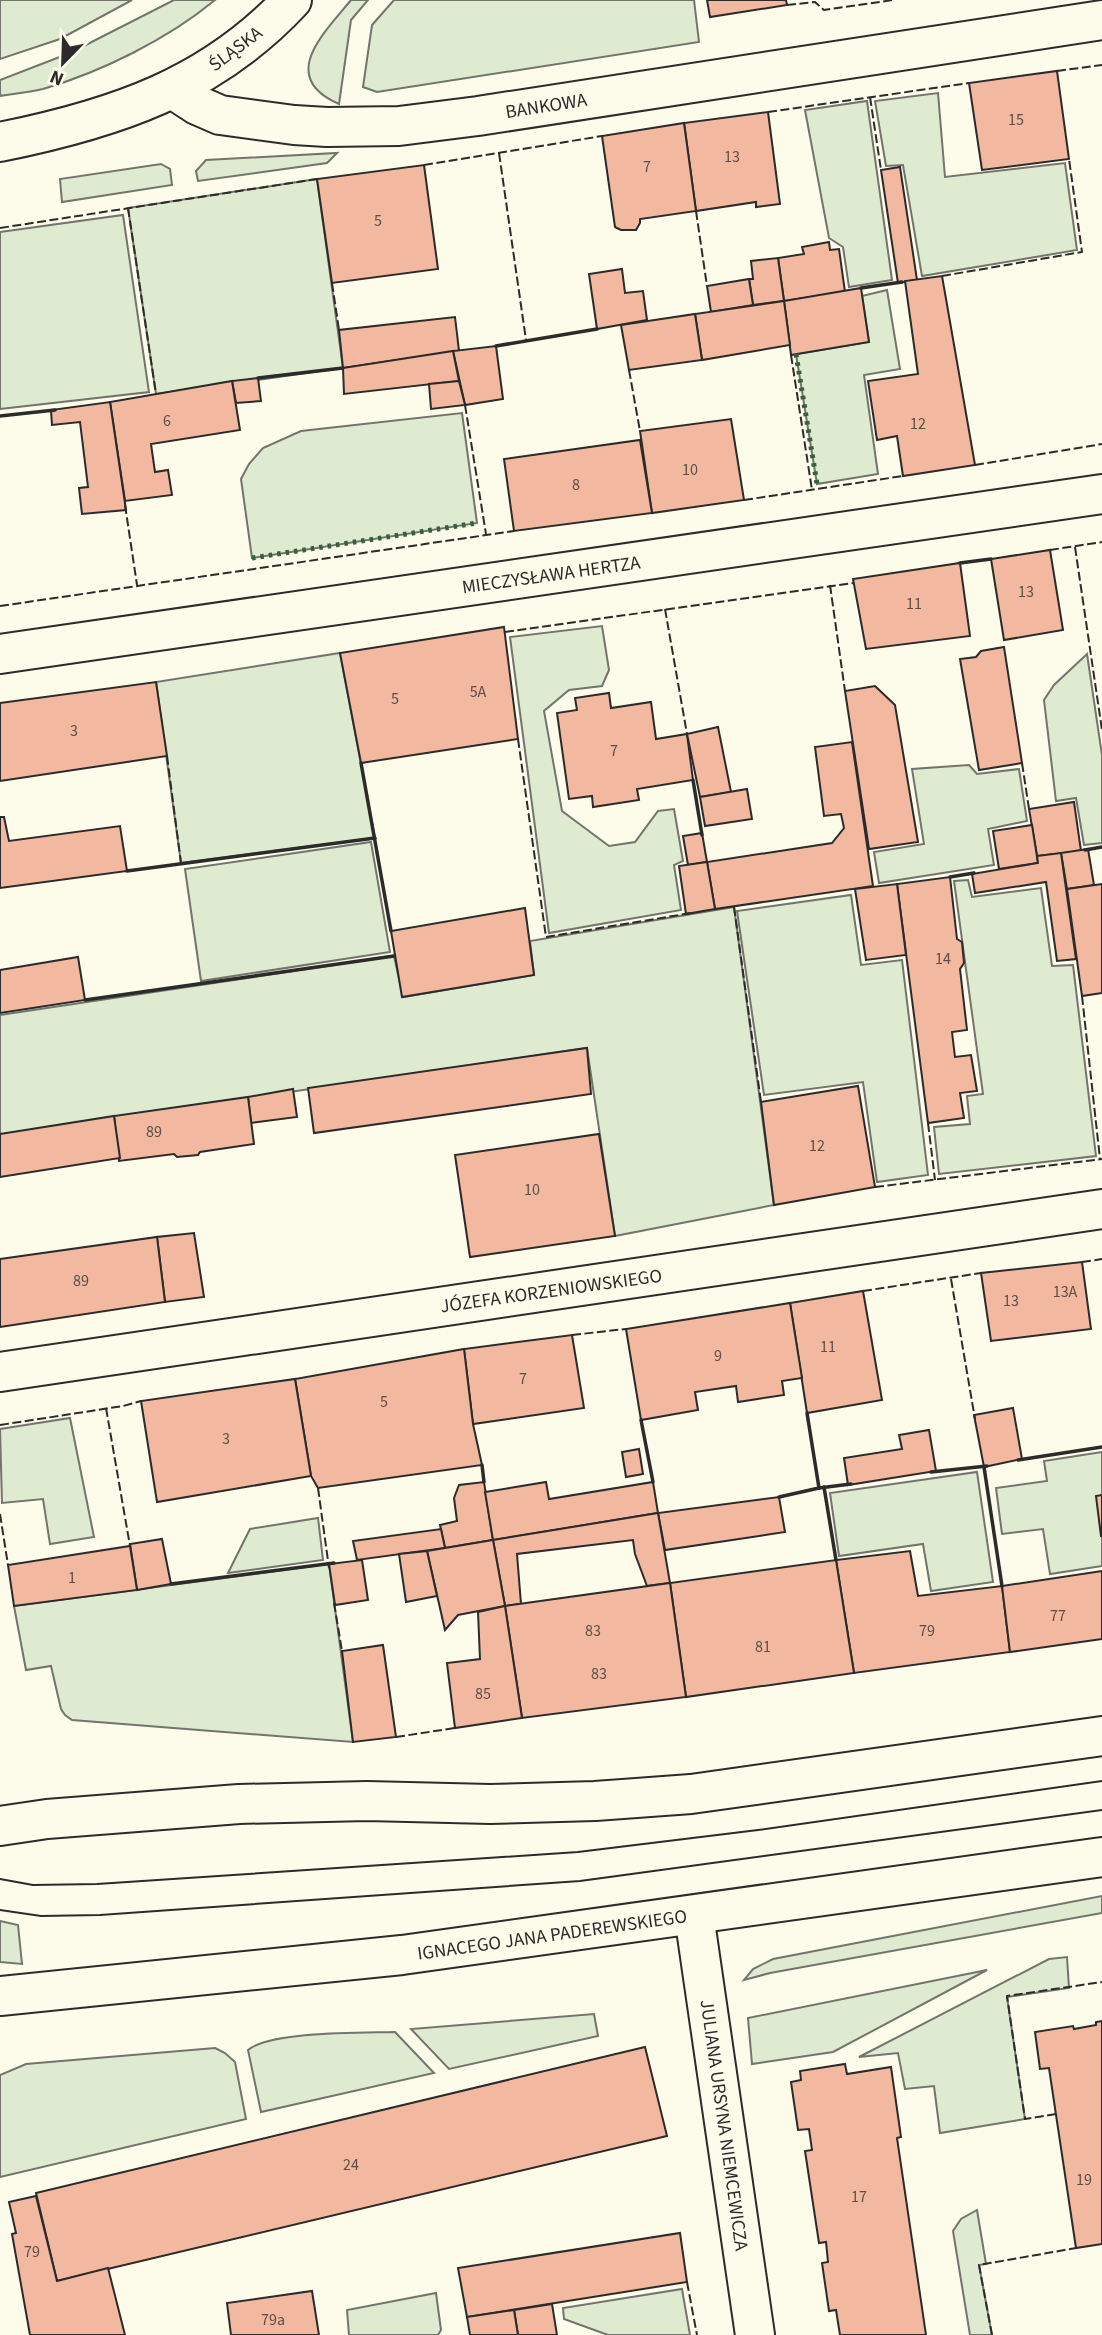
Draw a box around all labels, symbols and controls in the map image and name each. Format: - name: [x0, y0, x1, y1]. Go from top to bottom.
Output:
- street label: ŚLĄSKA: [203, 20, 269, 78]
- north arrow: [28, 28, 98, 98]
- text: N: [46, 62, 68, 92]
- street label: BANKOWA: [504, 87, 590, 126]
- house number: 15: [1008, 109, 1024, 131]
- house number: 13: [724, 146, 740, 168]
- house number: 7: [643, 156, 651, 178]
- house number: 5: [374, 210, 382, 232]
- house number: 6: [163, 410, 171, 432]
- house number: 12: [910, 413, 926, 435]
- house number: 10: [682, 459, 698, 481]
- house number: 8: [572, 474, 580, 496]
- street label: MIECZYSŁAWA HERTZA: [460, 550, 643, 601]
- house number: 13: [1018, 581, 1034, 603]
- house number: 11: [906, 593, 922, 615]
- house number: 5A: [470, 681, 487, 703]
- house number: 5: [391, 688, 399, 710]
- house number: 3: [70, 720, 78, 742]
- house number: 7: [610, 740, 618, 762]
- house number: 14: [935, 948, 951, 970]
- house number: 89: [146, 1121, 162, 1143]
- house number: 12: [809, 1135, 825, 1157]
- house number: 10: [524, 1179, 540, 1201]
- street label: JÓZEFA KORZENIOWSKIEGO: [439, 1263, 664, 1320]
- house number: 89: [73, 1270, 89, 1292]
- house number: 13A: [1053, 1281, 1078, 1303]
- house number: 13: [1003, 1290, 1019, 1312]
- house number: 11: [820, 1336, 836, 1358]
- house number: 9: [714, 1345, 722, 1367]
- house number: 7: [519, 1368, 527, 1390]
- house number: 5: [380, 1391, 388, 1413]
- house number: 3: [222, 1428, 230, 1450]
- house number: 1: [68, 1567, 76, 1589]
- house number: 77: [1050, 1605, 1066, 1627]
- house number: 83: [585, 1620, 601, 1642]
- house number: 79: [919, 1620, 935, 1642]
- house number: 81: [755, 1636, 771, 1658]
- house number: 83: [591, 1663, 607, 1685]
- house number: 85: [475, 1683, 491, 1705]
- street label: IGNACEGO JANA PADEREWSKIEGO: [416, 1903, 689, 1968]
- street label: JULIANA URSYNA NIEMCEWICZA: [693, 1998, 755, 2253]
- house number: 24: [343, 2154, 359, 2176]
- house number: 19: [1076, 2169, 1092, 2191]
- house number: 17: [851, 2186, 867, 2208]
- house number: 79: [24, 2241, 40, 2263]
- house number: 79a: [261, 2309, 285, 2331]

